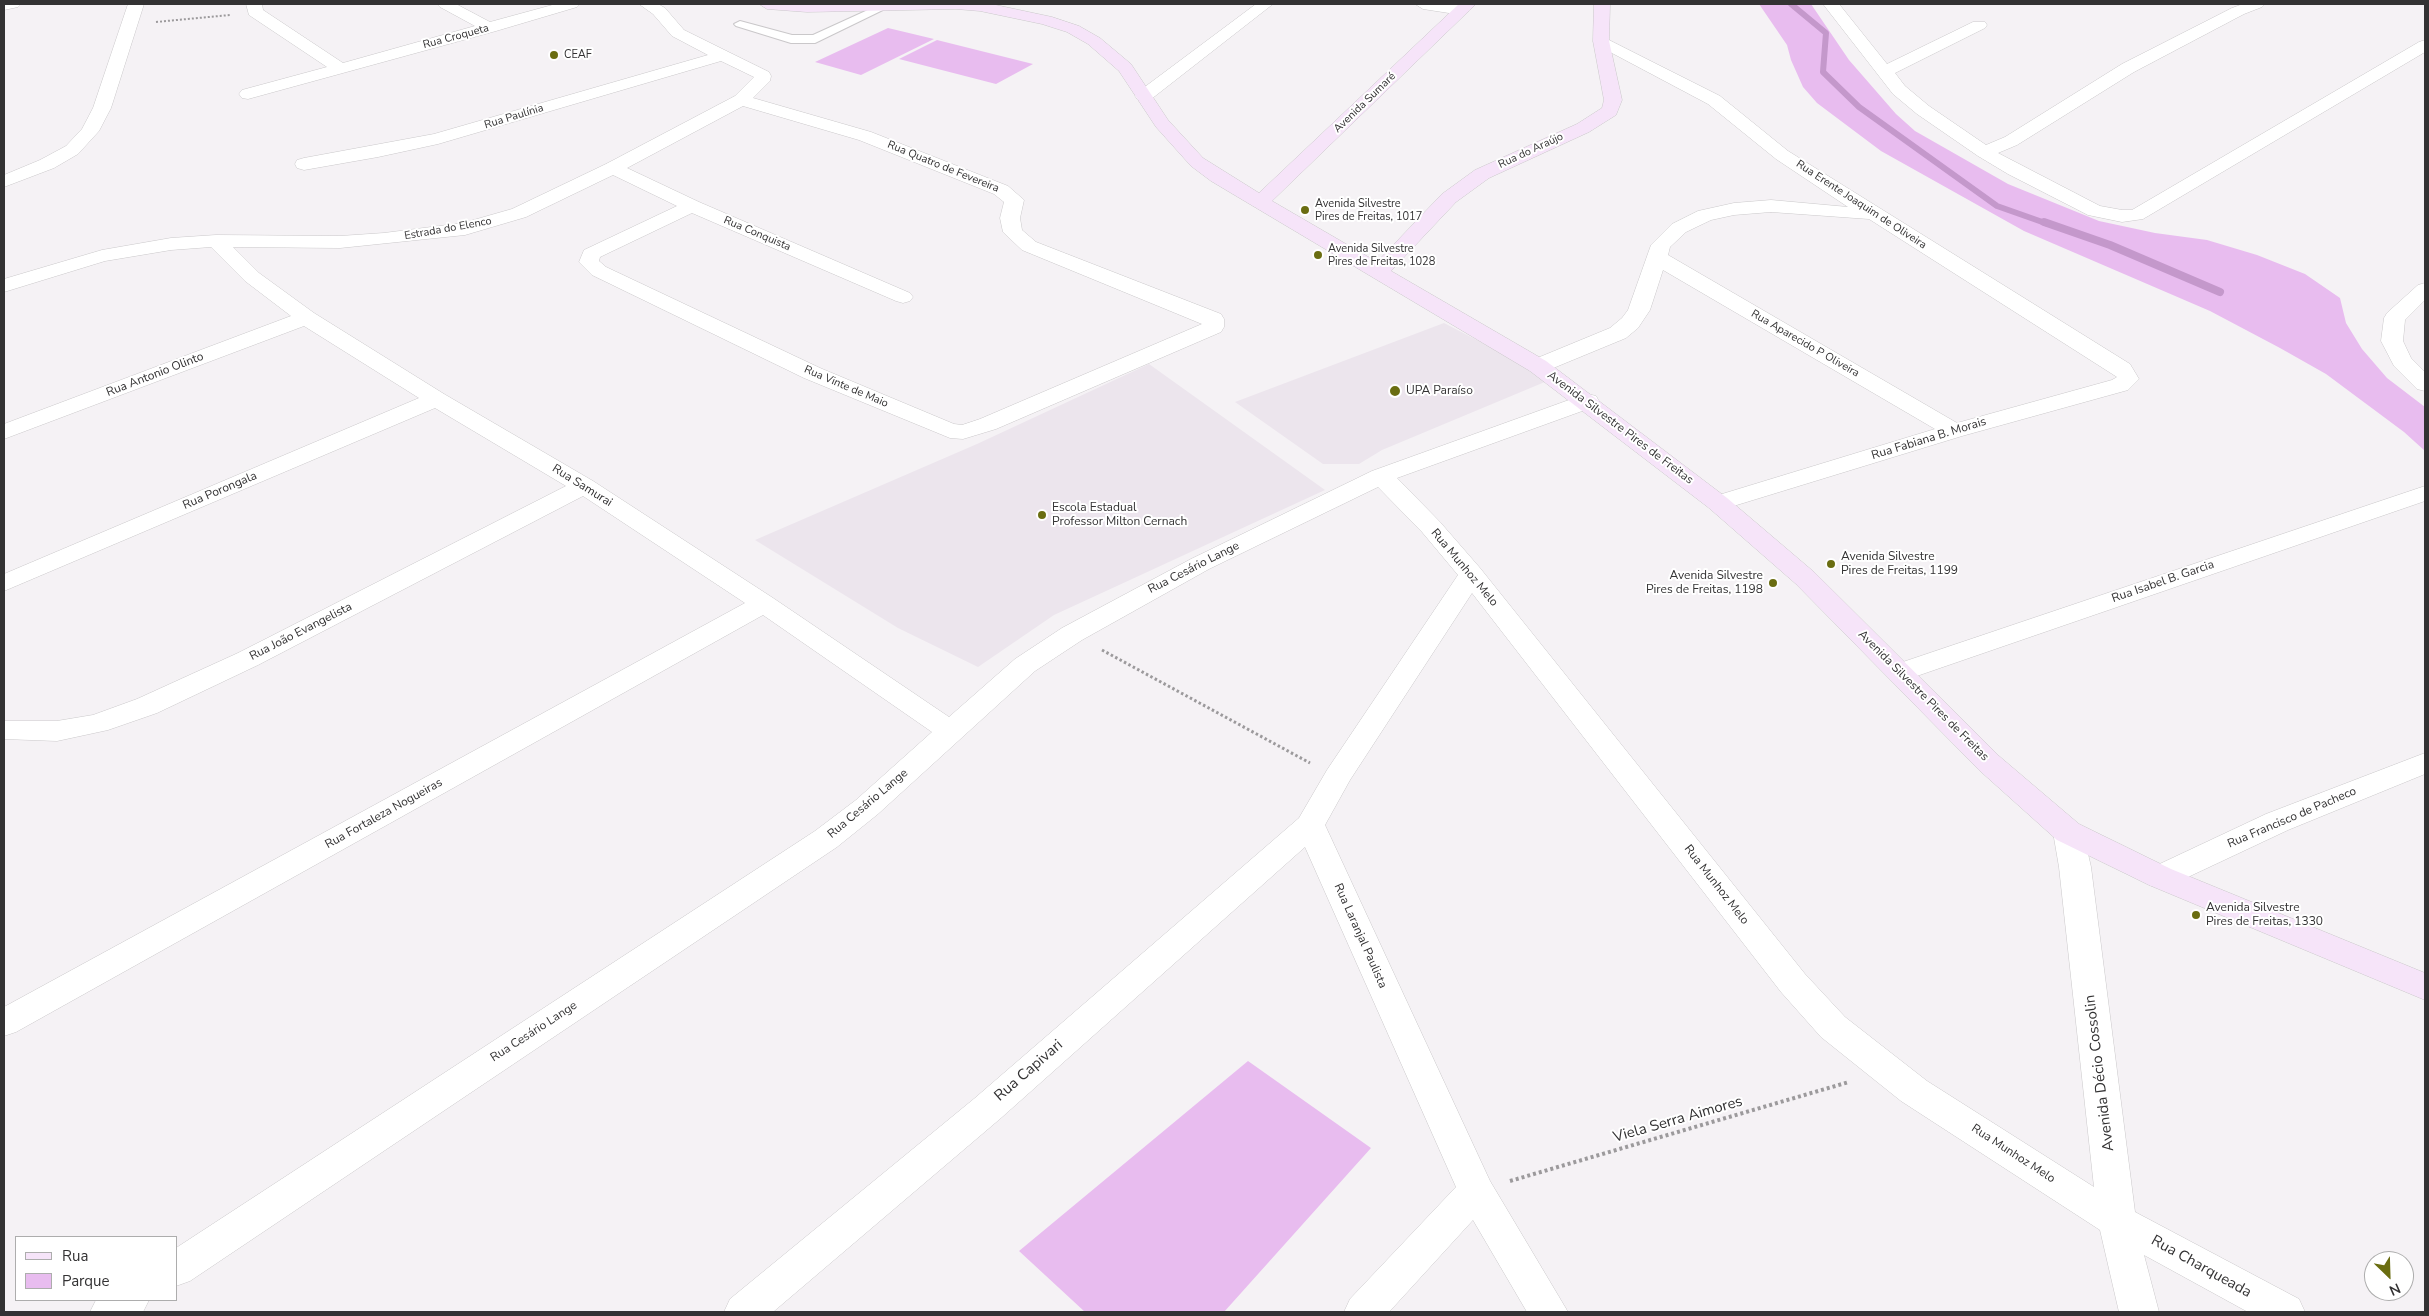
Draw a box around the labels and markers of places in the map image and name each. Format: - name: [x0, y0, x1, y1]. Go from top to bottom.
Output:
- place label: CEAF: [564, 48, 592, 62]
- marker: CEAF: [548, 49, 560, 61]
- place label: Avenida Silvestre Pires de Freitas, 1017: [1315, 197, 1422, 223]
- marker: Avenida Silvestre Pires de Freitas, 1017: [1299, 204, 1311, 216]
- place label: Avenida Silvestre Pires de Freitas, 1028: [1328, 242, 1435, 268]
- marker: Avenida Silvestre Pires de Freitas, 1028: [1312, 249, 1324, 261]
- marker: UPA Paraíso: [1388, 384, 1402, 398]
- place label: UPA Paraíso: [1406, 384, 1473, 398]
- place label: Escola Estadual Professor Milton Cernach: [1052, 501, 1187, 529]
- marker: Escola Estadual Professor Milton Cernach: [1036, 509, 1048, 521]
- place label: Avenida Silvestre Pires de Freitas, 1199: [1841, 550, 1958, 578]
- marker: Avenida Silvestre Pires de Freitas, 1199: [1825, 558, 1837, 570]
- place label: Avenida Silvestre Pires de Freitas, 1198: [1646, 569, 1763, 597]
- marker: Avenida Silvestre Pires de Freitas, 1198: [1767, 577, 1779, 589]
- place label: Avenida Silvestre Pires de Freitas, 1330: [2206, 901, 2323, 929]
- marker: Avenida Silvestre Pires de Freitas, 1330: [2190, 909, 2202, 921]

